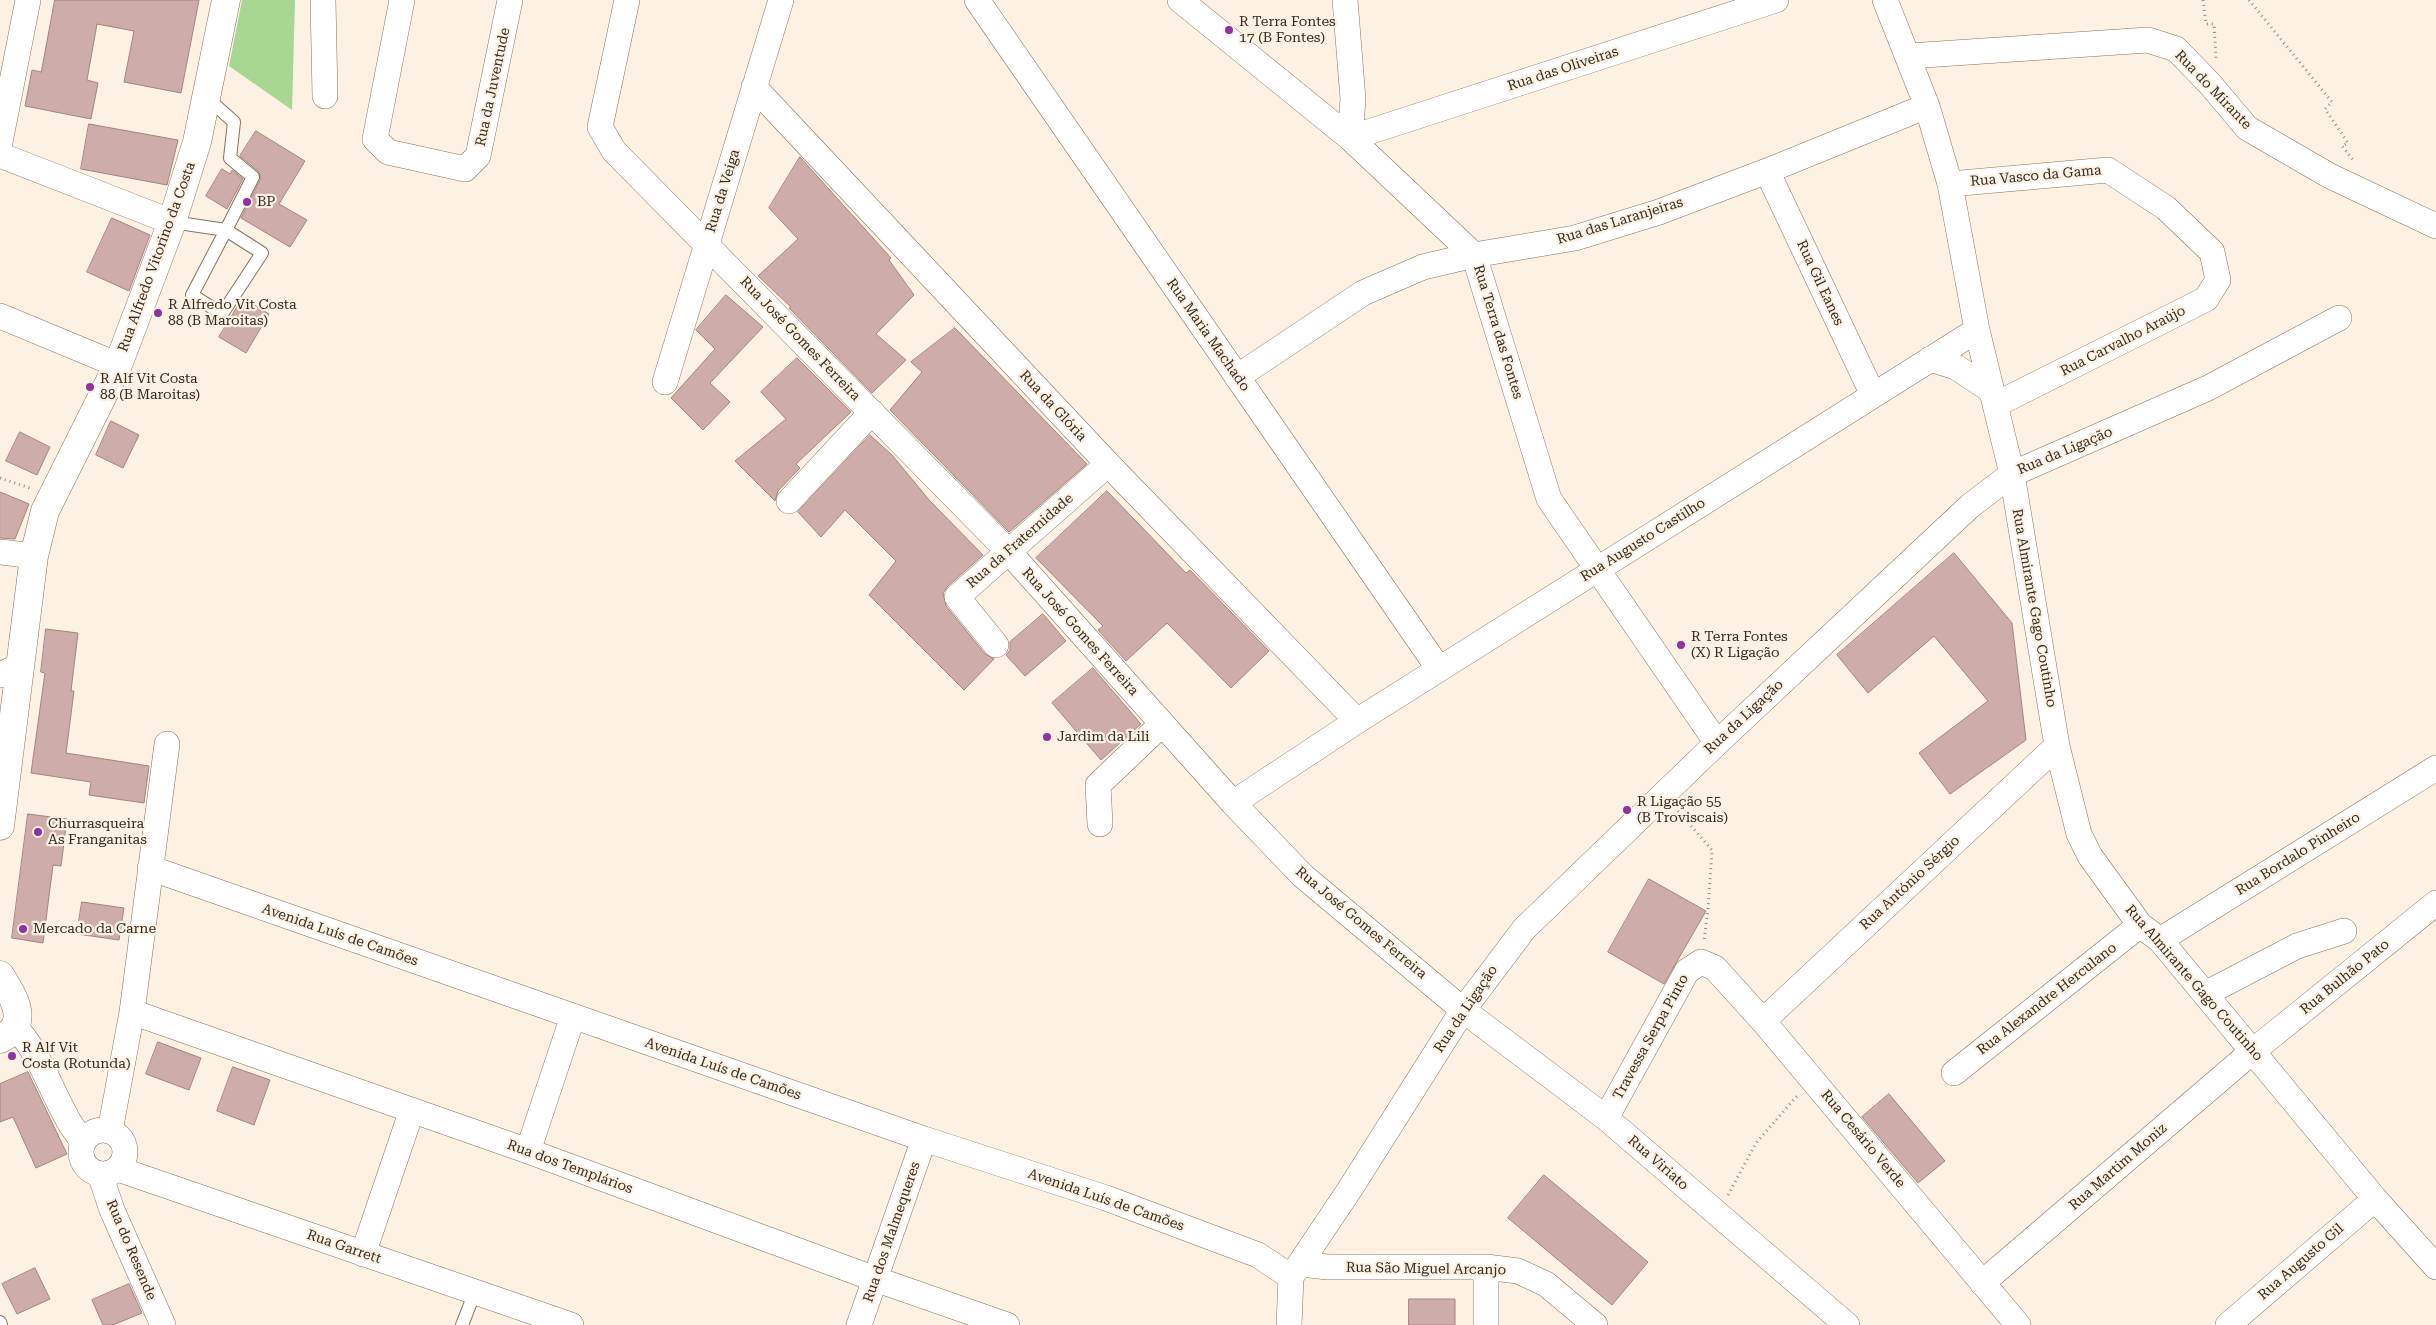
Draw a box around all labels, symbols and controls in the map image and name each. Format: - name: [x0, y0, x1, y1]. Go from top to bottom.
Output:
- place label: R Terra Fontes 17 (B Fontes): [1239, 14, 1336, 46]
- marker: R Terra Fontes 17 (B Fontes): [1223, 24, 1235, 36]
- street label: Rua da Juventude: [472, 26, 514, 148]
- street label: Rua das Oliveiras: [1505, 43, 1621, 95]
- street label: Rua do Mirante: [2171, 47, 2255, 133]
- street label: Rua da Veiga: [702, 147, 744, 235]
- street label: Rua Alfredo Vitorino da Costa: [115, 160, 199, 354]
- street label: Rua Vasco da Gama: [1970, 162, 2102, 190]
- place label: BP: [257, 194, 275, 210]
- street label: Rua das Laranjeiras: [1555, 194, 1685, 248]
- marker: BP: [241, 196, 253, 208]
- street label: Rua Gil Eanes: [1793, 238, 1847, 328]
- street label: Rua Terra das Fontes: [1470, 263, 1526, 401]
- street label: Rua José Gomes Ferreira: [736, 273, 864, 405]
- street label: Rua Maria Machado: [1163, 275, 1253, 395]
- place label: R Alfredo Vit Costa 88 (B Maroitas): [168, 297, 297, 330]
- street label: Rua Carvalho Araújo: [2058, 302, 2188, 380]
- marker: R Alfredo Vit Costa 88 (B Maroitas): [152, 307, 164, 319]
- street label: Rua da Glória: [1016, 367, 1090, 445]
- place label: R Alf Vit Costa 88 (B Maroitas): [100, 371, 200, 404]
- marker: R Alf Vit Costa 88 (B Maroitas): [84, 381, 96, 393]
- street label: Rua da Ligação: [2015, 423, 2115, 479]
- street label: Rua da Fraternidade: [963, 490, 1077, 592]
- street label: Rua Augusto Castilho: [1577, 495, 1709, 585]
- street label: Rua Almirante Gago Coutinho: [2008, 507, 2060, 709]
- street label: Rua José Gomes Ferreira: [1018, 565, 1142, 699]
- place label: R Terra Fontes (X) R Ligação: [1691, 629, 1788, 662]
- marker: R Terra Fontes (X) R Ligação: [1675, 639, 1687, 651]
- street label: Rua da Ligação: [1701, 676, 1787, 758]
- place label: Jardim da Lili: [1057, 729, 1150, 745]
- marker: Jardim da Lili: [1041, 731, 1053, 743]
- place label: R Ligação 55 (B Troviscais): [1637, 794, 1728, 826]
- marker: R Ligação 55 (B Troviscais): [1621, 804, 1633, 816]
- street label: Rua Bordalo Pinheiro: [2233, 809, 2363, 899]
- place label: Churrasqueira As Franganitas: [48, 816, 147, 849]
- marker: Churrasqueira As Franganitas: [32, 826, 44, 838]
- street label: Rua António Sérgio: [1857, 832, 1963, 934]
- street label: Rua José Gomes Ferreira: [1292, 863, 1430, 983]
- street label: Avenida Luís de Camões: [260, 900, 420, 970]
- street label: Rua Almirante Gago Coutinho: [2122, 901, 2266, 1065]
- place label: Mercado da Carne: [33, 921, 156, 937]
- marker: Mercado da Carne: [17, 923, 29, 935]
- street label: Rua Bulhão Pato: [2297, 936, 2393, 1018]
- street label: Rua Alexandre Herculano: [1974, 939, 2120, 1059]
- street label: Rua da Ligação: [1431, 962, 1501, 1056]
- street label: Travessa Serpa Pinto: [1610, 971, 1692, 1103]
- street label: Avenida Luís de Camões: [643, 1034, 803, 1104]
- place label: R Alf Vit Costa (Rotunda): [22, 1040, 130, 1072]
- marker: R Alf Vit Costa (Rotunda): [6, 1050, 18, 1062]
- street label: Rua Cesário Verde: [1817, 1087, 1909, 1191]
- street label: Rua Martim Moniz: [2066, 1120, 2170, 1214]
- street label: Rua Viriato: [1624, 1132, 1692, 1194]
- street label: Rua dos Templários: [505, 1136, 635, 1198]
- street label: Rua dos Malmequeres: [860, 1159, 924, 1305]
- street label: Avenida Luís de Camões: [1026, 1165, 1186, 1235]
- street label: Rua do Resende: [102, 1197, 160, 1303]
- street label: Rua Augusto Gil: [2255, 1220, 2347, 1304]
- street label: Rua Garrett: [305, 1226, 383, 1268]
- street label: Rua São Miguel Arcanjo: [1346, 1259, 1506, 1279]

